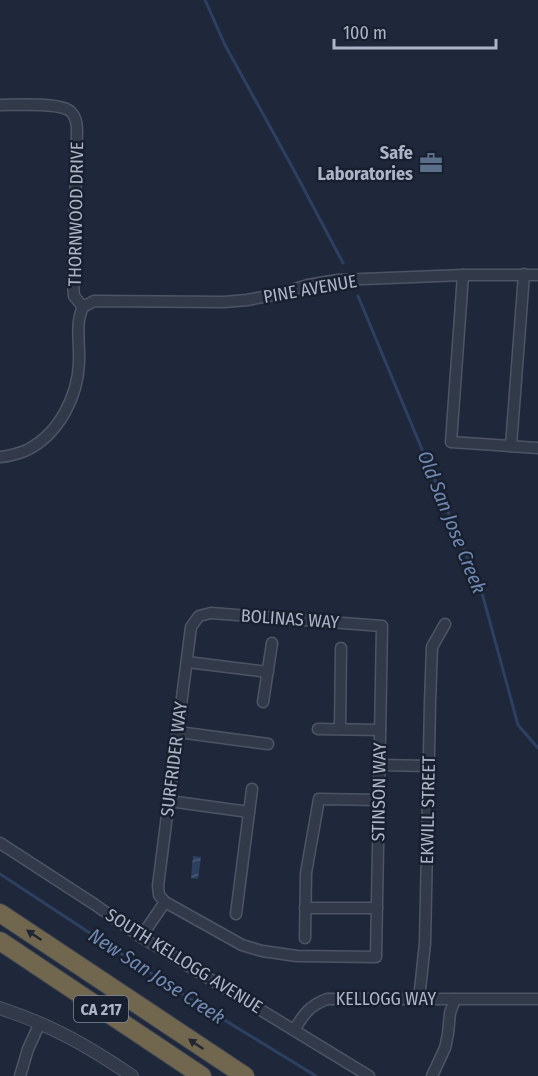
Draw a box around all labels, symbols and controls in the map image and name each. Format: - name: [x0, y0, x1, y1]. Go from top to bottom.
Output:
- scale bar: [334, 12, 496, 50]
- text: 100 m: [343, 22, 387, 44]
- street label: THORNWOOD DRIVE: [64, 141, 88, 287]
- place label: Safe Laboratories: [317, 142, 413, 185]
- office icon: Safe Laboratories: [418, 150, 444, 176]
- street label: PINE AVENUE: [262, 270, 358, 308]
- water label: Old San Jose Creek: [412, 447, 492, 597]
- street label: BOLINAS WAY: [240, 605, 340, 633]
- street label: SURFRIDER WAY: [156, 700, 192, 818]
- street label: STINSON WAY: [367, 742, 391, 842]
- street label: EKWILL STREET: [416, 755, 440, 864]
- street label: SOUTH KELLOGG AVENUE: [102, 904, 266, 1018]
- water label: New San Jose Creek: [84, 923, 230, 1029]
- one-way arrow: [26, 930, 42, 941]
- street label: KELLOGG WAY: [336, 988, 436, 1010]
- road number: CA 217: [74, 996, 128, 1022]
- one-way arrow: [188, 1038, 205, 1049]

